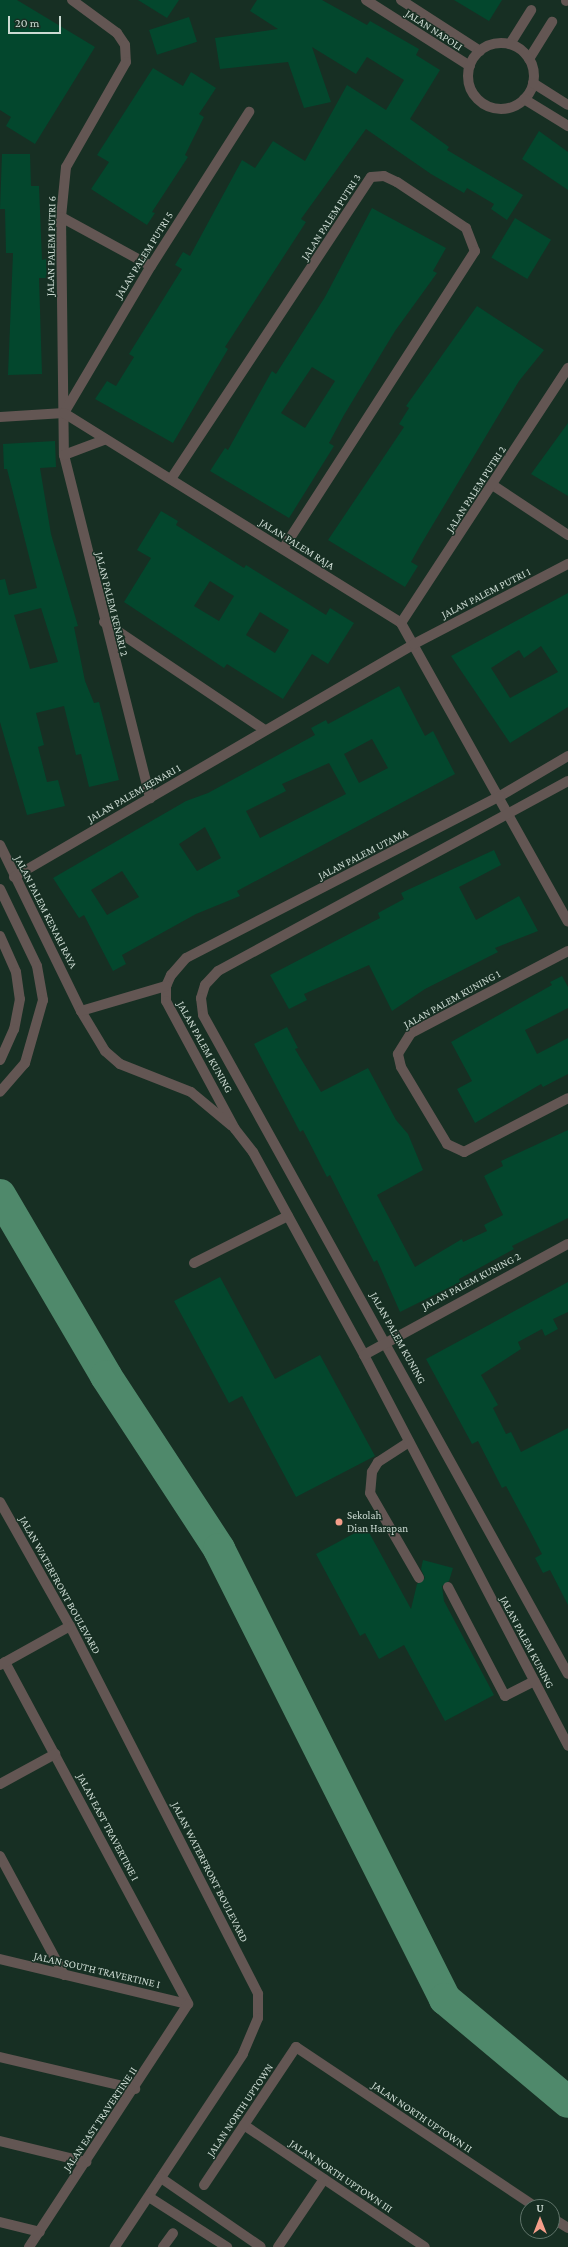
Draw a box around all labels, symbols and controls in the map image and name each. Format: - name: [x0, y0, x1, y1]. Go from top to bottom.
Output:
- street label: JALAN NAPOLI: [403, 7, 465, 53]
- scale bar: [10, 8, 63, 34]
- text: 20 m: [15, 16, 39, 30]
- street label: JALAN PALEM PUTRI 3: [298, 171, 364, 263]
- street label: JALAN PALEM PUTRI 6: [44, 196, 58, 296]
- street label: JALAN PALEM PUTRI 5: [112, 209, 176, 301]
- street label: JALAN PALEM PUTRI 2: [443, 443, 509, 535]
- street label: JALAN PALEM RAJA: [257, 516, 337, 572]
- street label: JALAN PALEM KENARI 2: [93, 550, 131, 658]
- street label: JALAN PALEM PUTRI 1: [439, 565, 533, 621]
- street label: JALAN PALEM KENARI 1: [85, 761, 183, 825]
- street label: JALAN PALEM UTAMA: [316, 826, 410, 882]
- street label: JALAN PALEM KENARI RAYA: [12, 853, 80, 971]
- street label: JALAN PALEM KUNING 1: [401, 967, 503, 1031]
- street label: JALAN PALEM KUNING: [174, 999, 236, 1095]
- street label: JALAN PALEM KUNING 2: [419, 1249, 523, 1313]
- street label: JALAN PALEM KUNING: [367, 1290, 429, 1386]
- place label: Sekolah Dian Harapan: [347, 1509, 408, 1535]
- street label: JALAN WATERFRONT BOULEVARD: [17, 1514, 103, 1656]
- marker: Sekolah Dian Harapan: [334, 1517, 344, 1527]
- street label: JALAN PALEM KUNING: [497, 1594, 557, 1690]
- street label: JALAN EAST TRAVERTINE I: [74, 1771, 142, 1883]
- street label: JALAN WATERFRONT BOULEVARD: [169, 1800, 251, 1944]
- street label: JALAN SOUTH TRAVERTINE I: [33, 1949, 161, 1991]
- street label: JALAN NORTH UPTOWN: [204, 2061, 276, 2159]
- street label: JALAN EAST TRAVERTINE II: [60, 2064, 140, 2174]
- street label: JALAN NORTH UPTOWN II: [369, 2079, 475, 2155]
- street label: JALAN NORTH UPTOWN III: [287, 2137, 395, 2215]
- north arrow: [520, 2199, 560, 2239]
- text: U: [536, 2202, 544, 2214]

